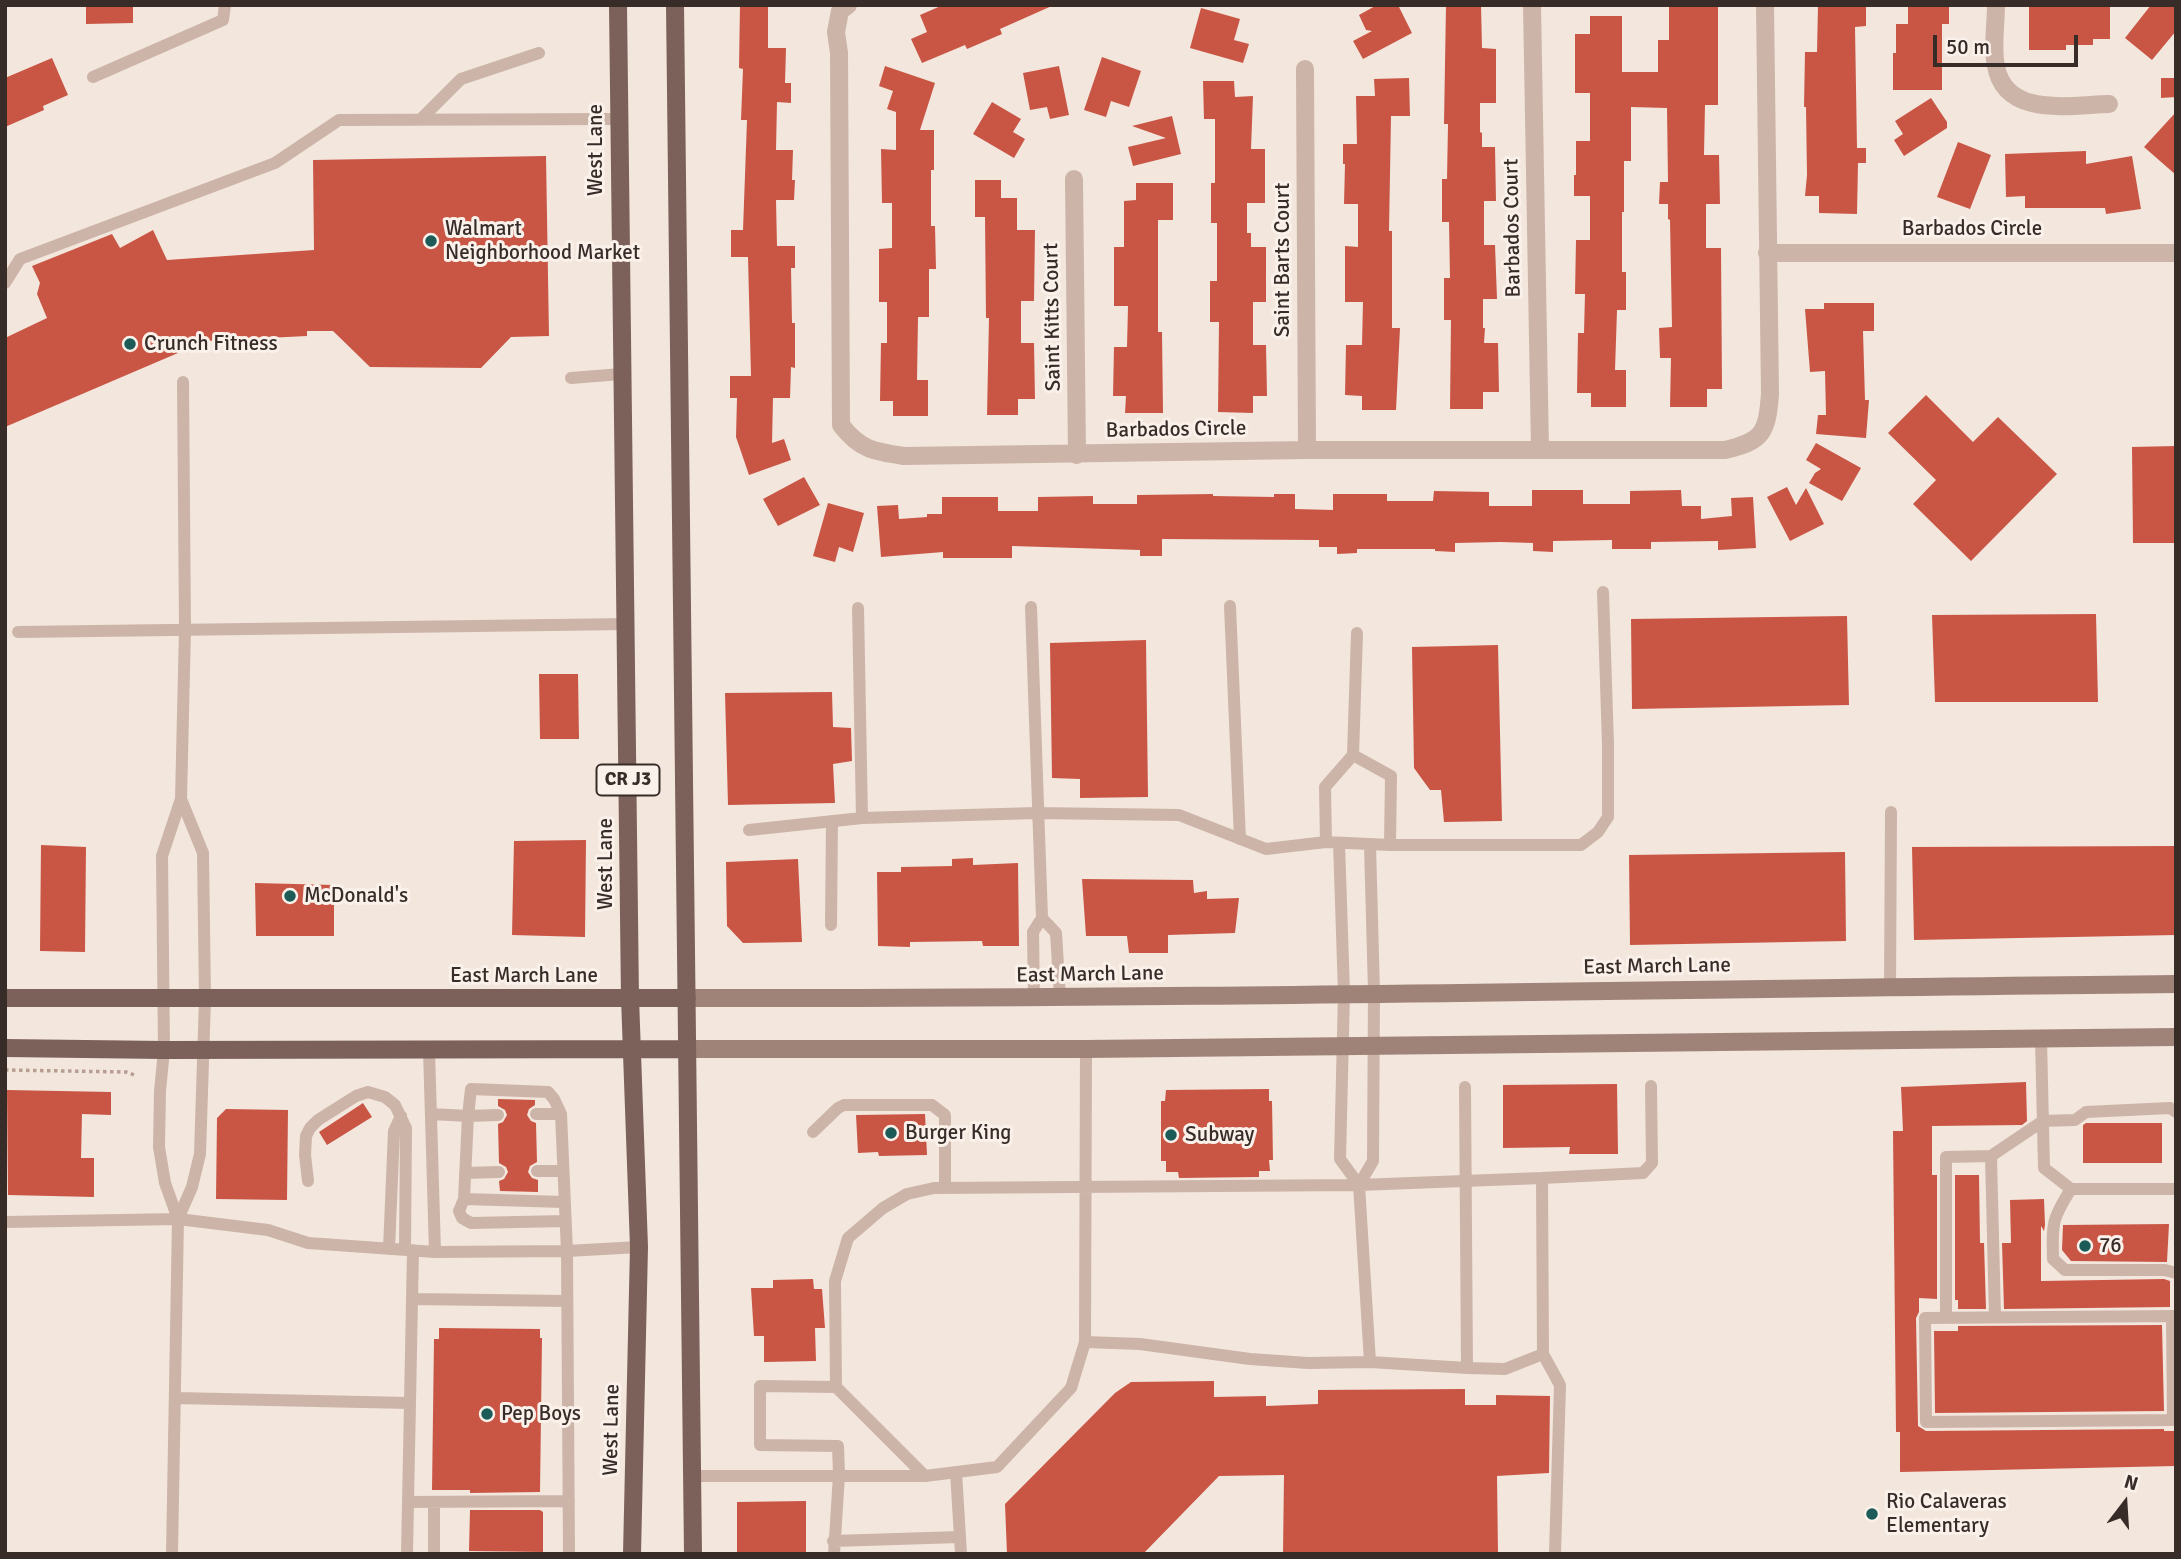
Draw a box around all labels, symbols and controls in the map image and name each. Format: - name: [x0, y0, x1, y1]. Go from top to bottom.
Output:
- scale bar: [1936, 21, 2081, 65]
- text: 50 m: [1946, 34, 1990, 60]
- street label: West Lane: [583, 104, 609, 196]
- street label: Barbados Court: [1499, 158, 1527, 298]
- street label: Saint Barts Court: [1270, 183, 1296, 337]
- place label: Walmart Neighborhood Market: [445, 216, 640, 266]
- street label: Barbados Circle: [1902, 216, 2042, 242]
- marker: Walmart Neighborhood Market: [423, 233, 439, 249]
- street label: Saint Kitts Court: [1039, 243, 1067, 391]
- place label: Crunch Fitness: [144, 331, 278, 357]
- marker: Crunch Fitness: [122, 336, 138, 352]
- street label: Barbados Circle: [1105, 416, 1247, 444]
- road number: CR J3: [596, 764, 660, 796]
- street label: West Lane: [593, 818, 619, 910]
- place label: McDonald's: [304, 883, 408, 909]
- marker: McDonald's: [282, 888, 298, 904]
- street label: East March Lane: [1583, 953, 1731, 981]
- street label: East March Lane: [1016, 961, 1164, 989]
- street label: East March Lane: [450, 963, 598, 989]
- place label: Burger King: [905, 1120, 1011, 1146]
- place label: Subway: [1185, 1122, 1254, 1148]
- marker: Burger King: [883, 1125, 899, 1141]
- marker: Subway: [1163, 1127, 1179, 1143]
- place label: 76: [2099, 1233, 2122, 1259]
- marker: 76: [2077, 1238, 2093, 1254]
- street label: West Lane: [599, 1384, 625, 1476]
- place label: Pep Boys: [501, 1401, 581, 1427]
- marker: Pep Boys: [479, 1406, 495, 1422]
- north arrow: [2090, 1468, 2160, 1538]
- text: N: [2121, 1470, 2141, 1496]
- place label: Rio Calaveras Elementary: [1886, 1489, 2007, 1539]
- marker: Rio Calaveras Elementary: [1864, 1506, 1880, 1522]

